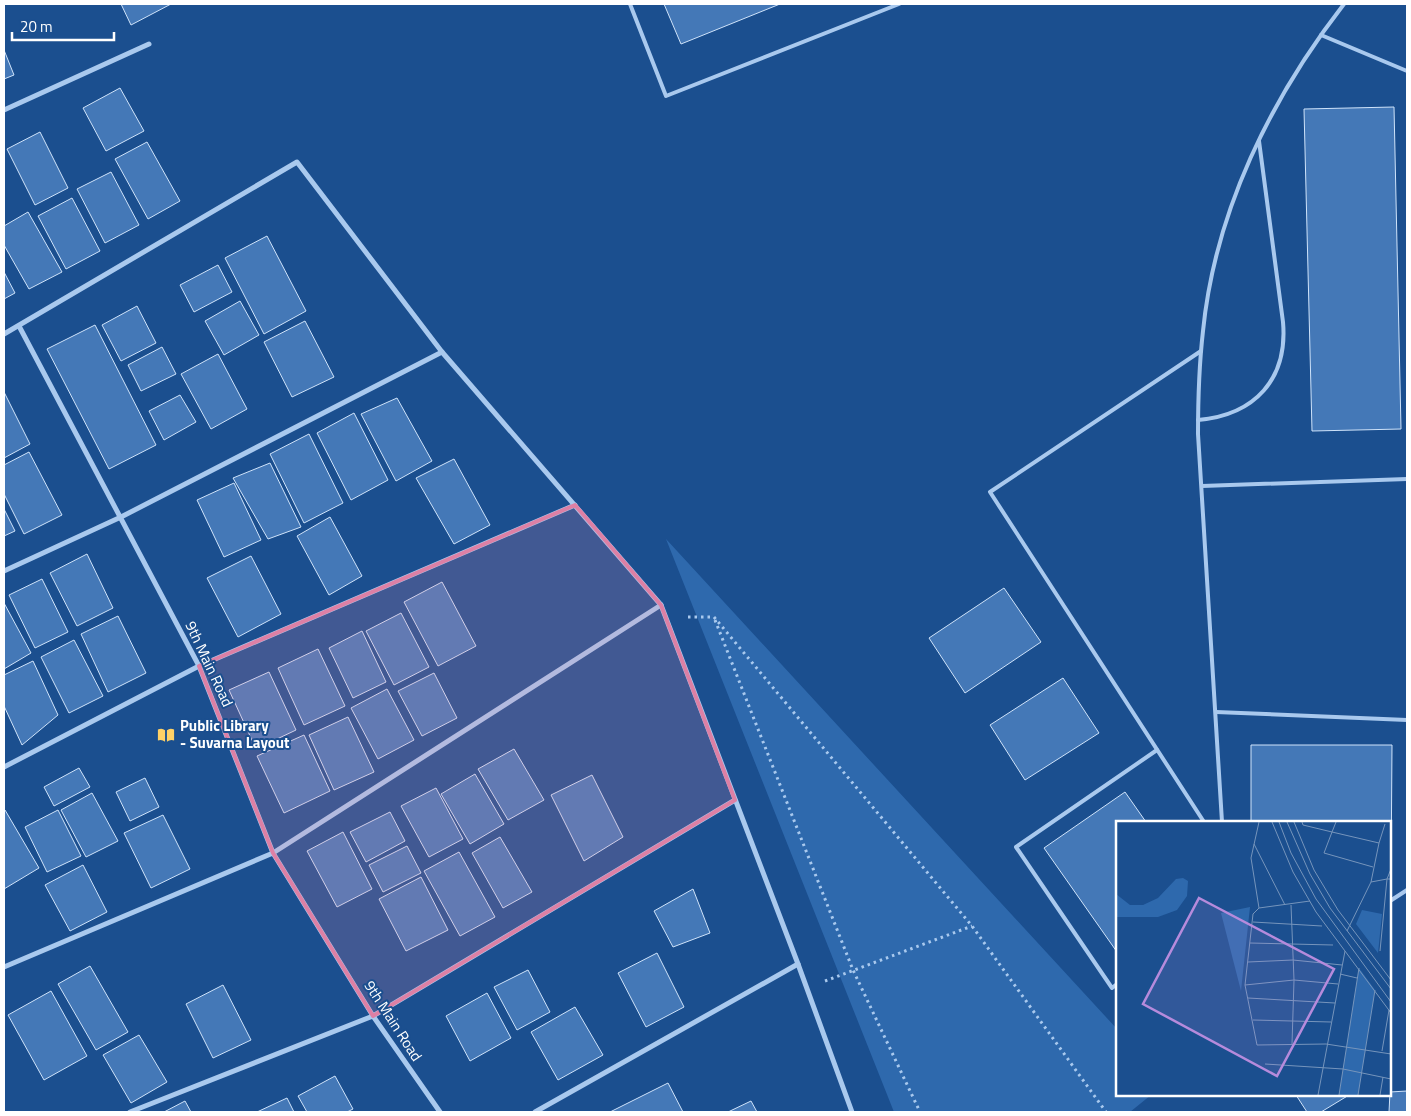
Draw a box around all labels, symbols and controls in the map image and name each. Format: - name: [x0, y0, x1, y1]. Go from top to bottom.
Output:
- scale bar: [12, 10, 115, 42]
- text: 20 m: [20, 15, 53, 38]
- street label: 9th Main Road: [180, 617, 239, 710]
- place label: Public Library - Suvarna Layout: [180, 714, 290, 754]
- library icon: Public Library - Suvarna Layout: [156, 725, 176, 745]
- inset map: [1116, 821, 1391, 1096]
- street label: 9th Main Road: [359, 976, 428, 1066]

